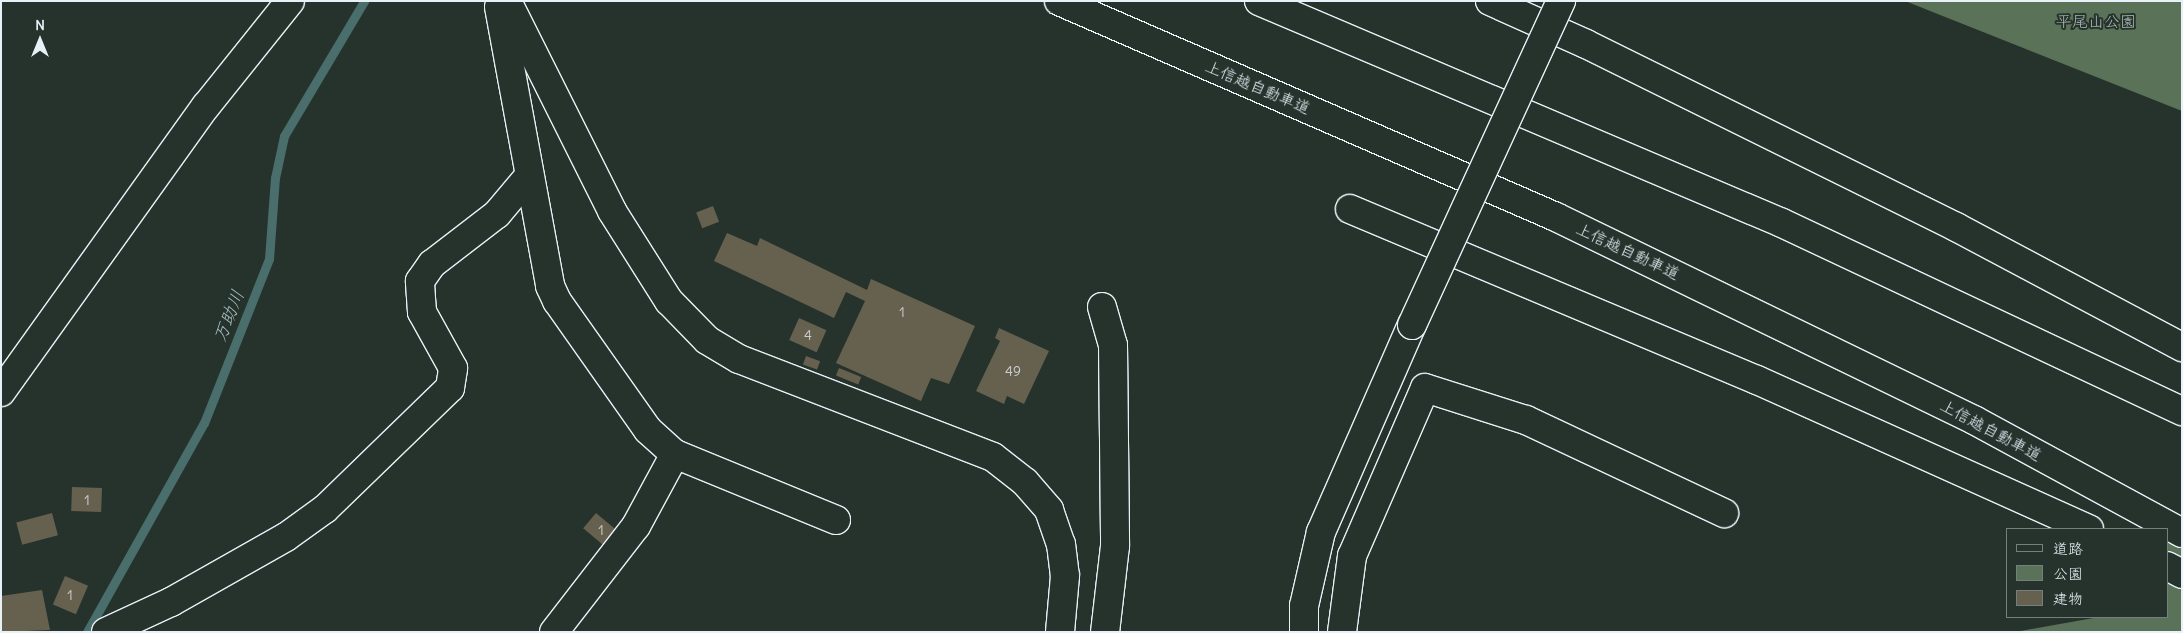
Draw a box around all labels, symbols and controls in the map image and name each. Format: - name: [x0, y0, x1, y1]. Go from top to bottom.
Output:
- park label: 平尾山公園: [2056, 11, 2136, 31]
- north arrow: [15, 15, 65, 65]
- text: N: [35, 16, 45, 34]
- street label: 上信越自動車道: [1203, 56, 1313, 118]
- street label: 上信越自動車道: [1573, 219, 1683, 283]
- water label: 万助川: [209, 287, 249, 345]
- house number: 1: [899, 304, 905, 320]
- house number: 4: [804, 327, 812, 343]
- house number: 49: [1005, 363, 1021, 379]
- street label: 上信越自動車道: [1937, 395, 2045, 465]
- house number: 1: [84, 492, 90, 508]
- house number: 1: [598, 522, 604, 538]
- legend: [2006, 528, 2168, 618]
- text: 道路: [2053, 539, 2083, 558]
- text: 公園: [2053, 564, 2083, 583]
- house number: 1: [67, 587, 73, 603]
- text: 建物: [2053, 589, 2083, 608]

